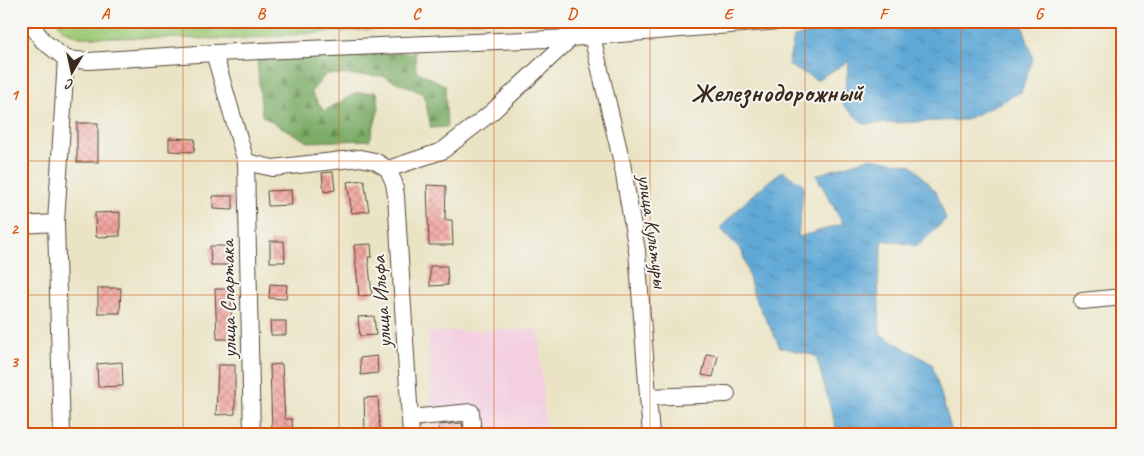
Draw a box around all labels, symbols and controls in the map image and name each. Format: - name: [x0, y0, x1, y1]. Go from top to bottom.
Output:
- text: A: [101, 4, 111, 24]
- text: B: [257, 4, 267, 24]
- text: C: [412, 4, 422, 24]
- text: D: [567, 4, 578, 24]
- text: E: [724, 4, 735, 24]
- text: F: [879, 4, 890, 24]
- text: G: [1035, 4, 1045, 24]
- north arrow: [48, 48, 98, 98]
- text: С: [63, 75, 75, 93]
- district label: Железнодорожный: [691, 76, 865, 109]
- text: 1: [10, 85, 19, 105]
- street label: улица Культуры: [632, 171, 674, 291]
- text: 2: [10, 219, 19, 239]
- street label: улица Спартака: [214, 237, 242, 360]
- street label: улица Ильфа: [365, 253, 397, 351]
- text: 3: [10, 352, 19, 372]

